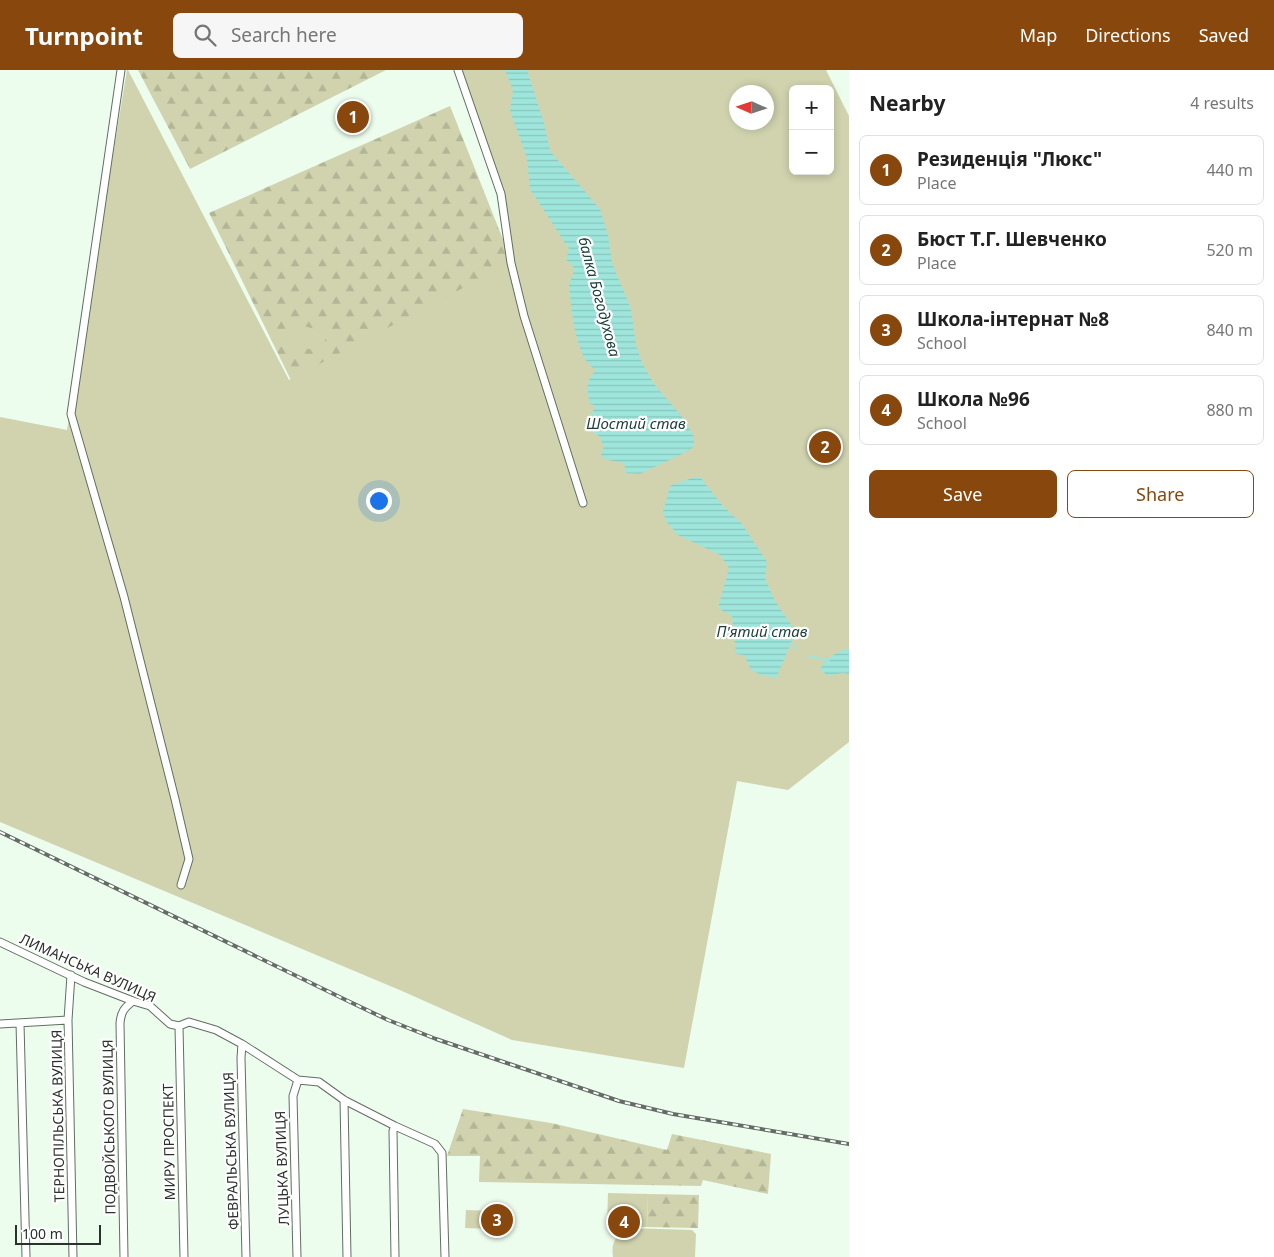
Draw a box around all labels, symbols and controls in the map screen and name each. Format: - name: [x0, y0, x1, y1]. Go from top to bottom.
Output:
- search box: [173, 13, 523, 58]
- text: Turnpoint: [25, 19, 143, 52]
- icon: search: [191, 21, 219, 49]
- text: Search here: [231, 22, 337, 48]
- text: Map: [1020, 23, 1057, 47]
- text: Directions: [1085, 23, 1171, 47]
- text: Saved: [1199, 23, 1249, 47]
- north arrow: [729, 85, 774, 130]
- map controls: [789, 85, 834, 175]
- button: +: [789, 85, 834, 130]
- text: Nearby: [869, 89, 945, 117]
- text: 4 results: [1190, 92, 1254, 114]
- pin: 1: [337, 98, 369, 136]
- button: −: [789, 130, 834, 175]
- text: Резиденція "Люкс": [917, 146, 1102, 172]
- text: 1: [881, 159, 891, 181]
- text: 440 m: [1206, 159, 1253, 181]
- text: Place: [917, 172, 957, 194]
- text: Бюст Т.Г. Шевченко: [917, 226, 1107, 252]
- water label: балка Богодухова: [574, 235, 626, 359]
- text: 2: [881, 239, 891, 261]
- text: 520 m: [1206, 239, 1253, 261]
- text: Place: [917, 252, 957, 274]
- text: Школа-інтернат №8: [917, 306, 1109, 332]
- text: 3: [881, 319, 891, 341]
- text: 840 m: [1206, 319, 1253, 341]
- text: School: [917, 332, 967, 354]
- text: Школа №96: [917, 386, 1030, 412]
- text: 4: [881, 399, 891, 421]
- text: 880 m: [1206, 399, 1253, 421]
- text: School: [917, 412, 967, 434]
- water label: Шостий став: [586, 413, 686, 433]
- pin: 2: [809, 428, 841, 466]
- button: Save: [869, 470, 1057, 518]
- button: Share: [1067, 470, 1254, 518]
- your location: [366, 488, 392, 514]
- water label: П'ятий став: [716, 621, 808, 641]
- street label: ЛИМАНСЬКА ВУЛИЦЯ: [17, 929, 159, 1006]
- street label: ТЕРНОПІЛЬСЬКА ВУЛИЦЯ: [46, 1030, 69, 1202]
- street label: ПОДВОЙСЬКОГО ВУЛИЦЯ: [97, 1039, 120, 1215]
- street label: ФЕВРАЛЬСЬКА ВУЛИЦЯ: [218, 1072, 243, 1230]
- street label: МИРУ ПРОСПЕКТ: [158, 1083, 179, 1201]
- street label: ЛУЦЬКА ВУЛИЦЯ: [270, 1110, 293, 1226]
- pin: 3: [481, 1201, 513, 1239]
- pin: 4: [608, 1203, 640, 1241]
- scale bar: [15, 1222, 101, 1245]
- text: 100 m: [22, 1224, 63, 1243]

